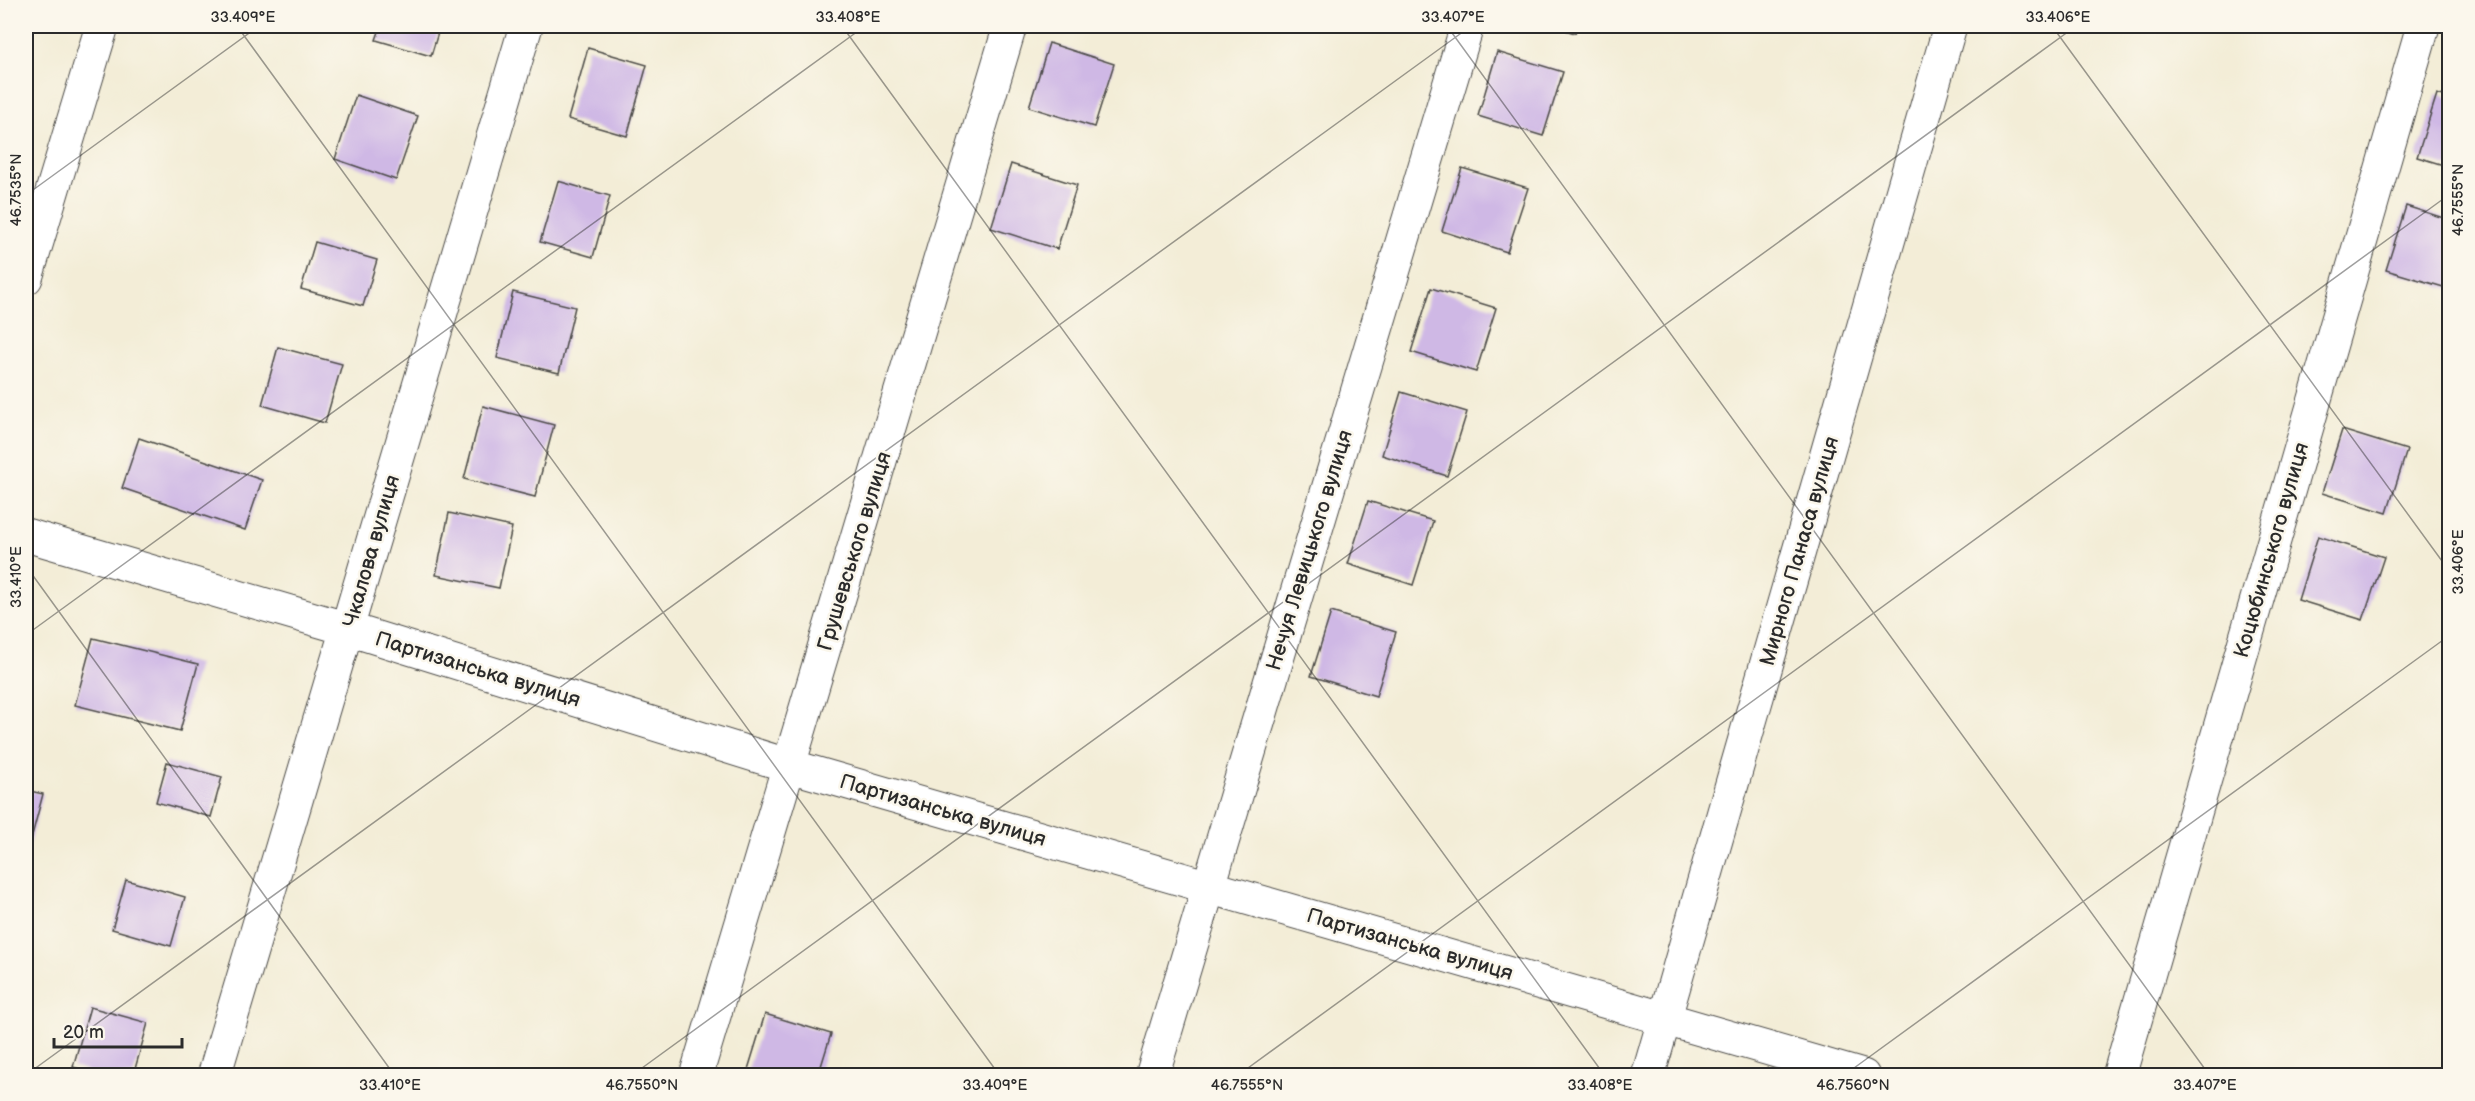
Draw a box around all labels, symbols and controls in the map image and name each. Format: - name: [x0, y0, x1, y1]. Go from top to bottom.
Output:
- text: 33.409°E: [211, 8, 276, 27]
- text: 33.408°E: [816, 8, 881, 27]
- text: 33.407°E: [1421, 8, 1485, 27]
- text: 33.406°E: [2025, 8, 2091, 27]
- text: 46.7535°N: [7, 153, 26, 227]
- text: 46.7555°N: [2449, 164, 2468, 236]
- street label: Нечуя Левицького вулиця: [1261, 427, 1358, 673]
- street label: Мирного Панаса вулиця: [1755, 434, 1844, 669]
- street label: Коцюбинського вулиця: [2229, 440, 2314, 661]
- street label: Грушевського вулиця: [812, 448, 897, 654]
- street label: Чкалова вулиця: [338, 472, 405, 630]
- text: 33.406°E: [2449, 529, 2468, 595]
- text: 33.410°E: [7, 546, 26, 608]
- street label: Партизанська вулиця: [372, 626, 584, 713]
- street label: Партизанська вулиця: [837, 769, 1049, 852]
- street label: Партизанська вулиця: [1304, 903, 1516, 986]
- scale bar: [54, 1011, 182, 1049]
- text: 20 m: [63, 1022, 104, 1043]
- text: 33.410°E: [359, 1076, 421, 1095]
- text: 46.7550°N: [606, 1076, 678, 1095]
- text: 33.409°E: [963, 1076, 1028, 1095]
- text: 46.7555°N: [1211, 1076, 1283, 1095]
- text: 33.408°E: [1568, 1076, 1633, 1095]
- text: 46.7560°N: [1816, 1076, 1890, 1095]
- text: 33.407°E: [2173, 1076, 2237, 1095]

